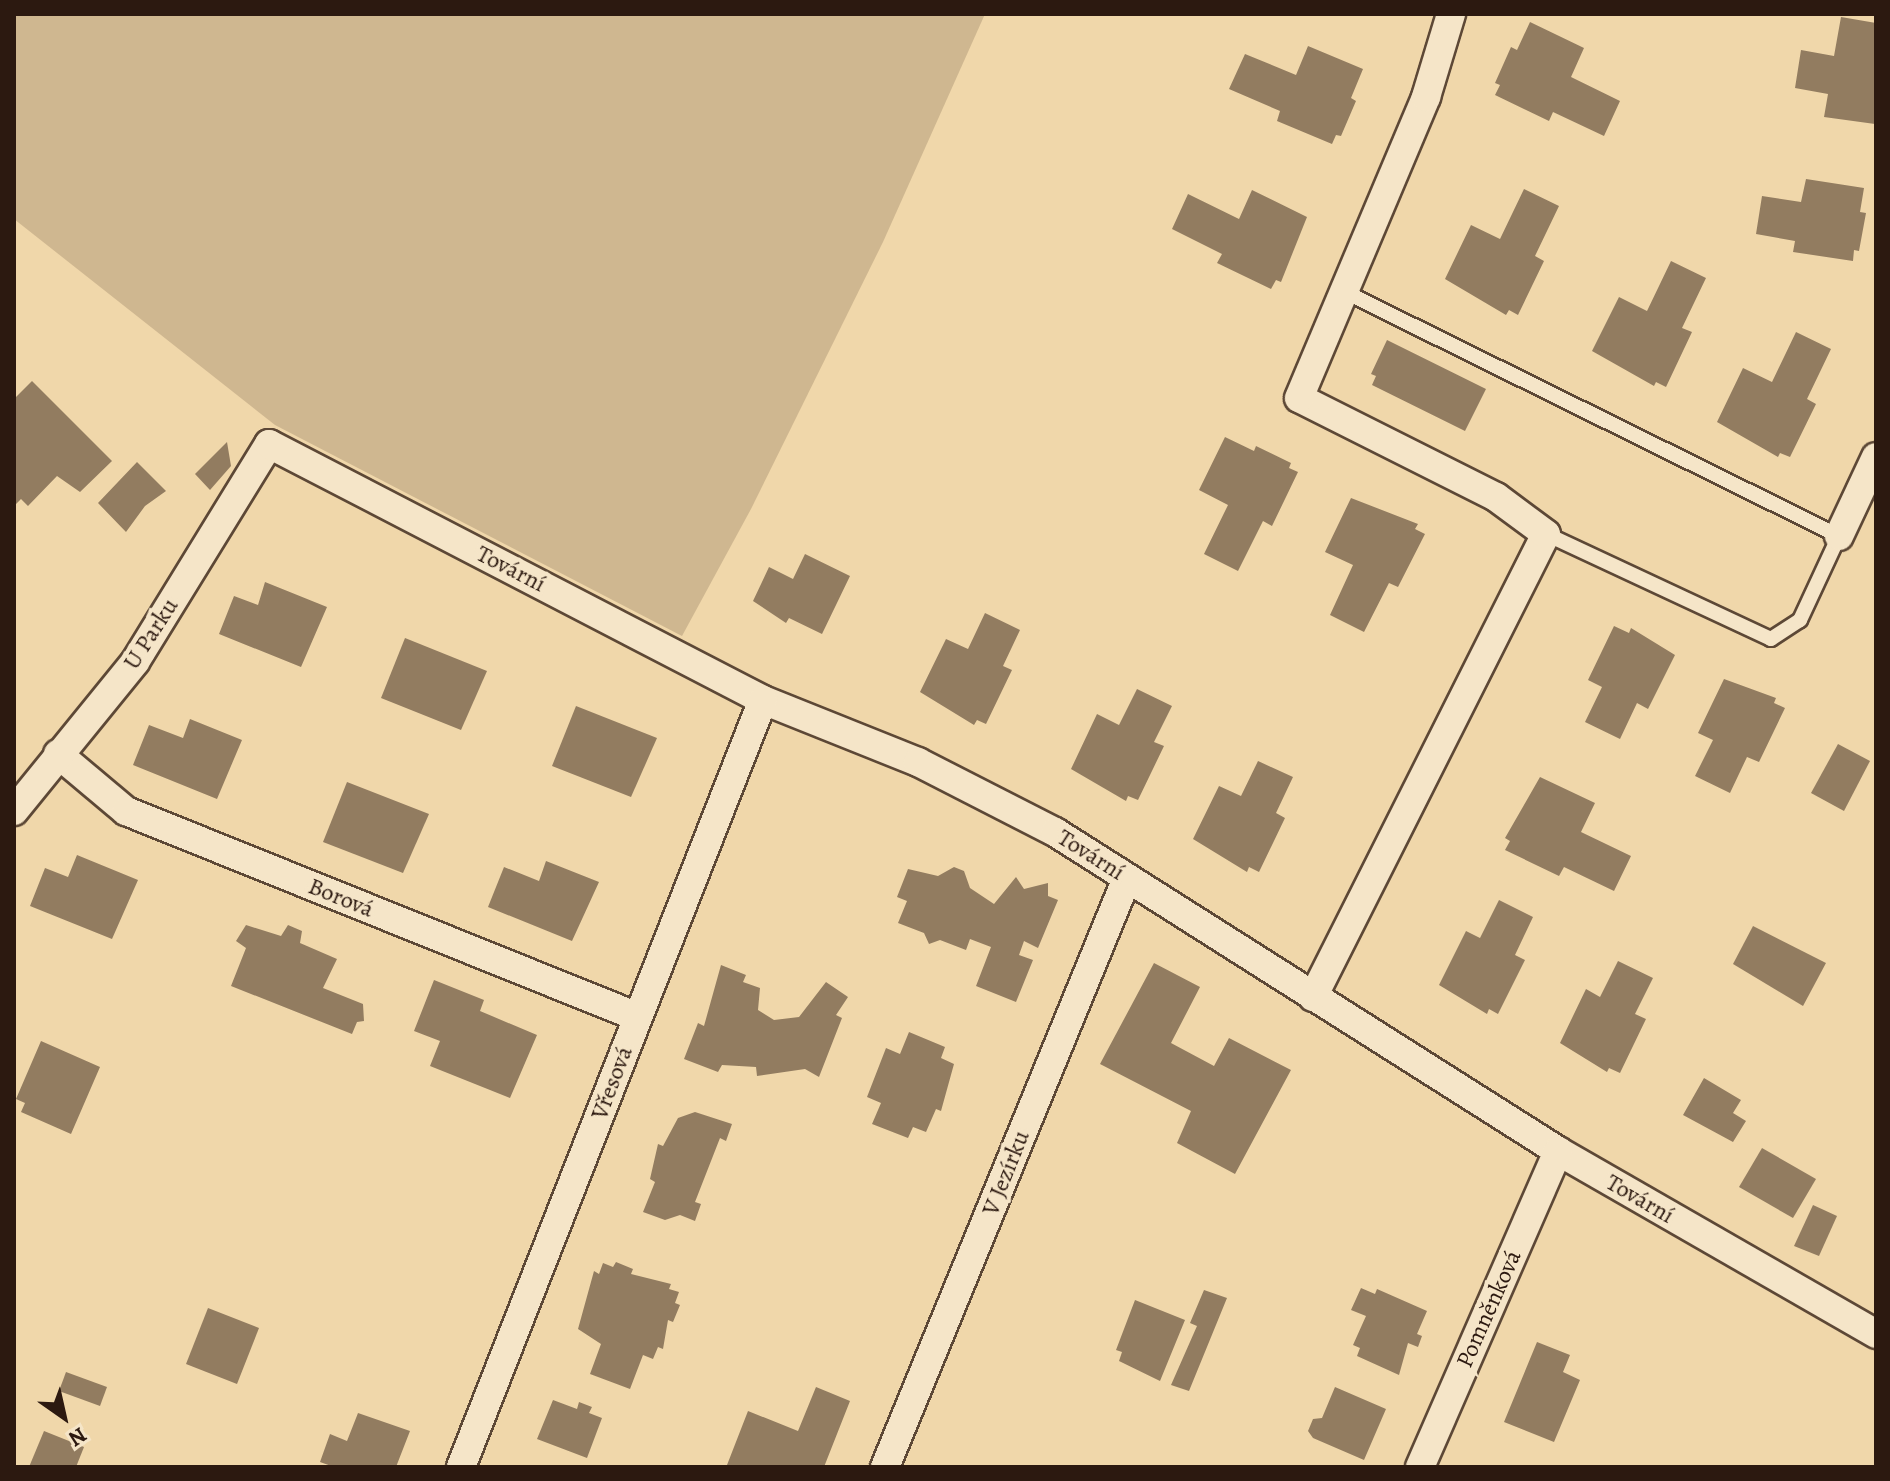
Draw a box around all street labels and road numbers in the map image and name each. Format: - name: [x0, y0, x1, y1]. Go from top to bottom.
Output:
- street label: Tovární: [472, 539, 550, 599]
- street label: U Parku: [117, 593, 185, 675]
- street label: Tovární: [1052, 823, 1130, 887]
- street label: Borová: [304, 872, 378, 924]
- street label: Vřesová: [585, 1042, 639, 1124]
- street label: V Jezírku: [976, 1126, 1036, 1220]
- street label: Tovární: [1601, 1168, 1679, 1230]
- street label: Pomněnková: [1450, 1246, 1528, 1372]

